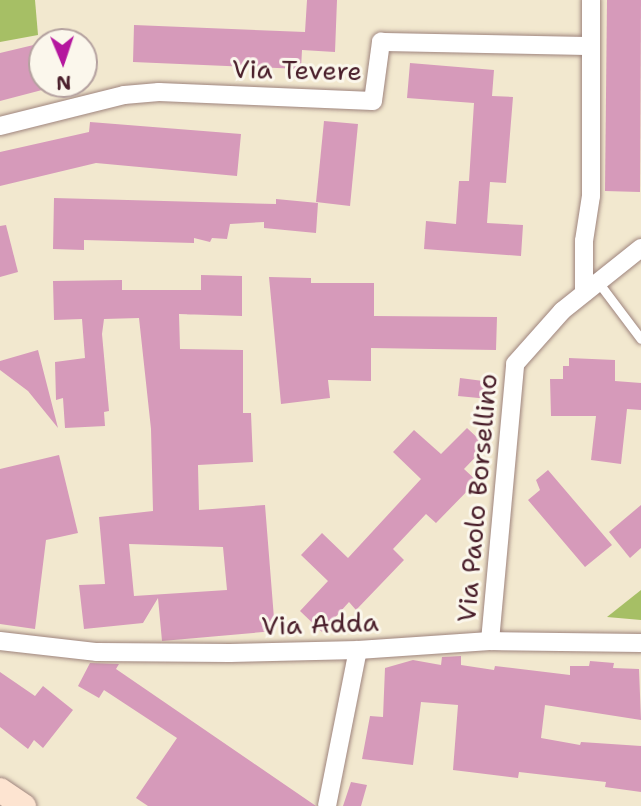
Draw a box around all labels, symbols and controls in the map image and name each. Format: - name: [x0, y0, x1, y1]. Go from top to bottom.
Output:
- north arrow: [28, 28, 98, 98]
- street label: Via Tevere: [232, 53, 362, 87]
- text: N: [56, 70, 72, 95]
- street label: Via Paolo Borsellino: [451, 372, 503, 624]
- street label: Via Adda: [261, 606, 379, 642]

